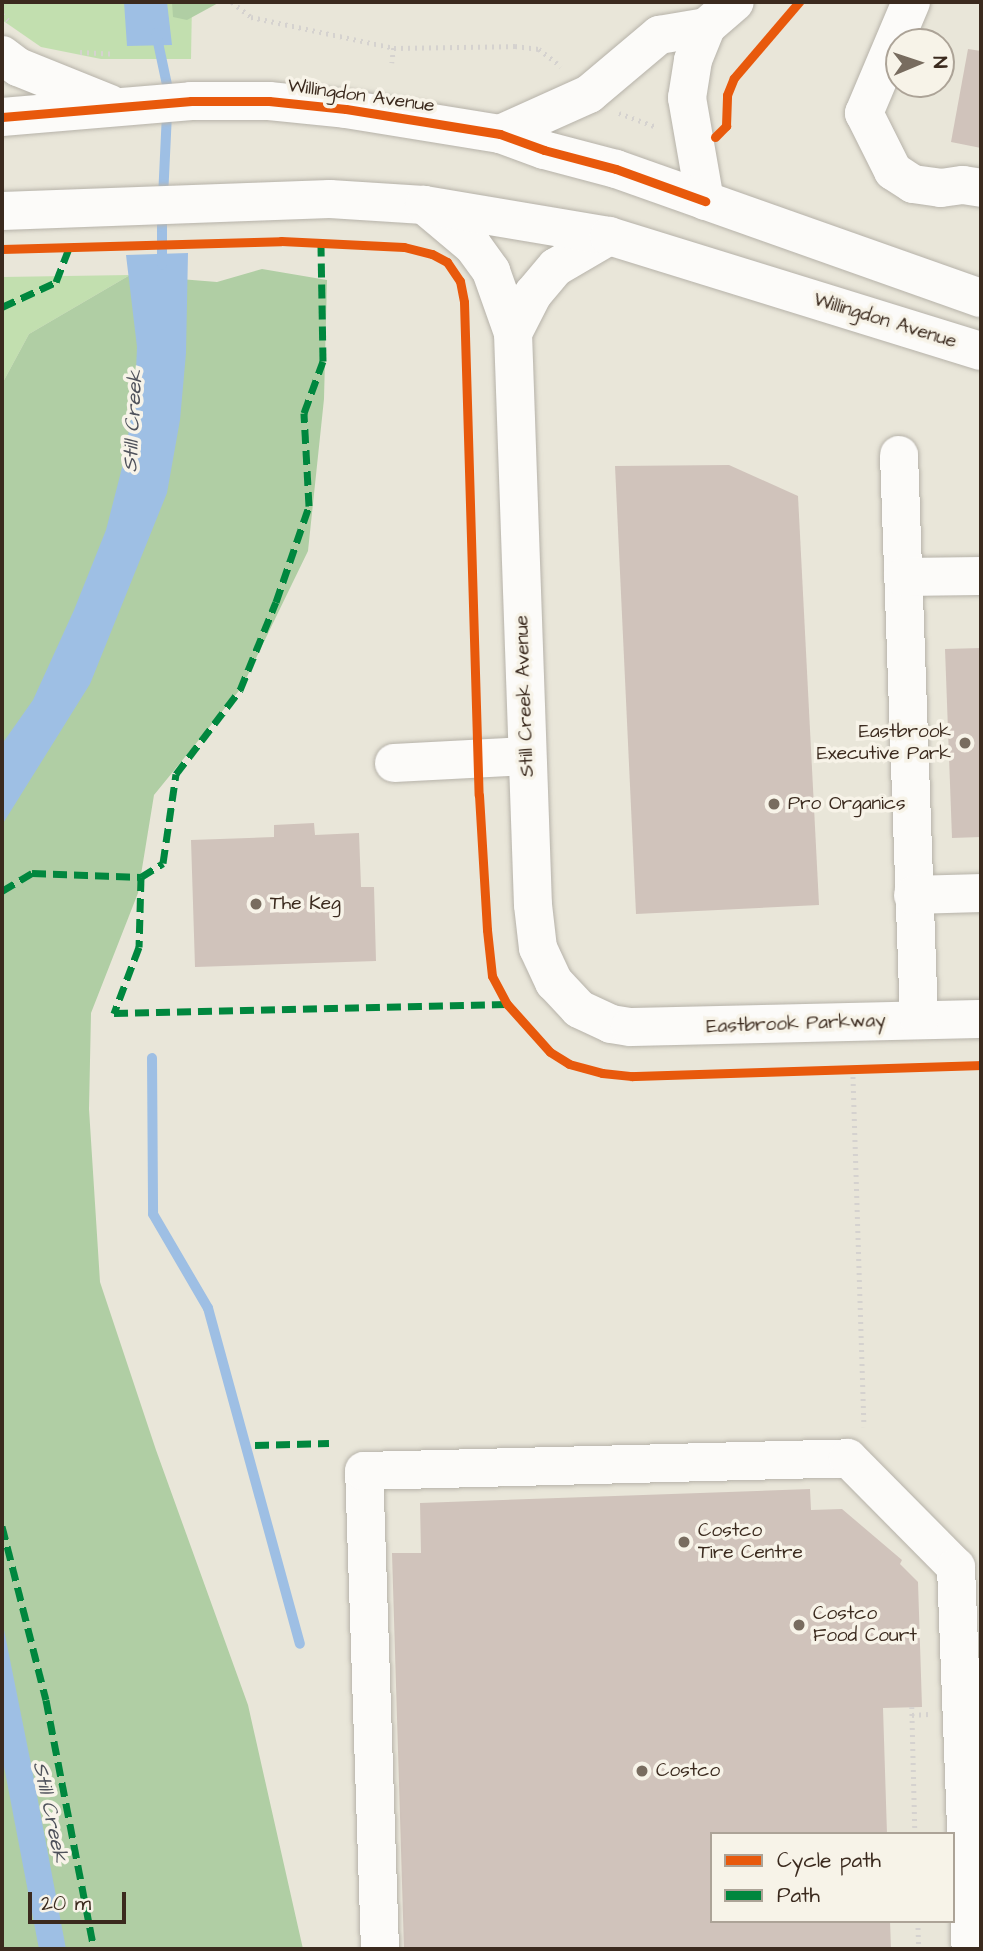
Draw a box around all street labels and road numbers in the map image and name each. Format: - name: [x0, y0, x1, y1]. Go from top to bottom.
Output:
- street label: Willingdon Avenue: [286, 74, 436, 118]
- street label: Willingdon Avenue: [811, 288, 959, 354]
- street label: Still Creek Avenue: [511, 615, 539, 777]
- street label: Eastbrook Parkway: [706, 1009, 886, 1039]

